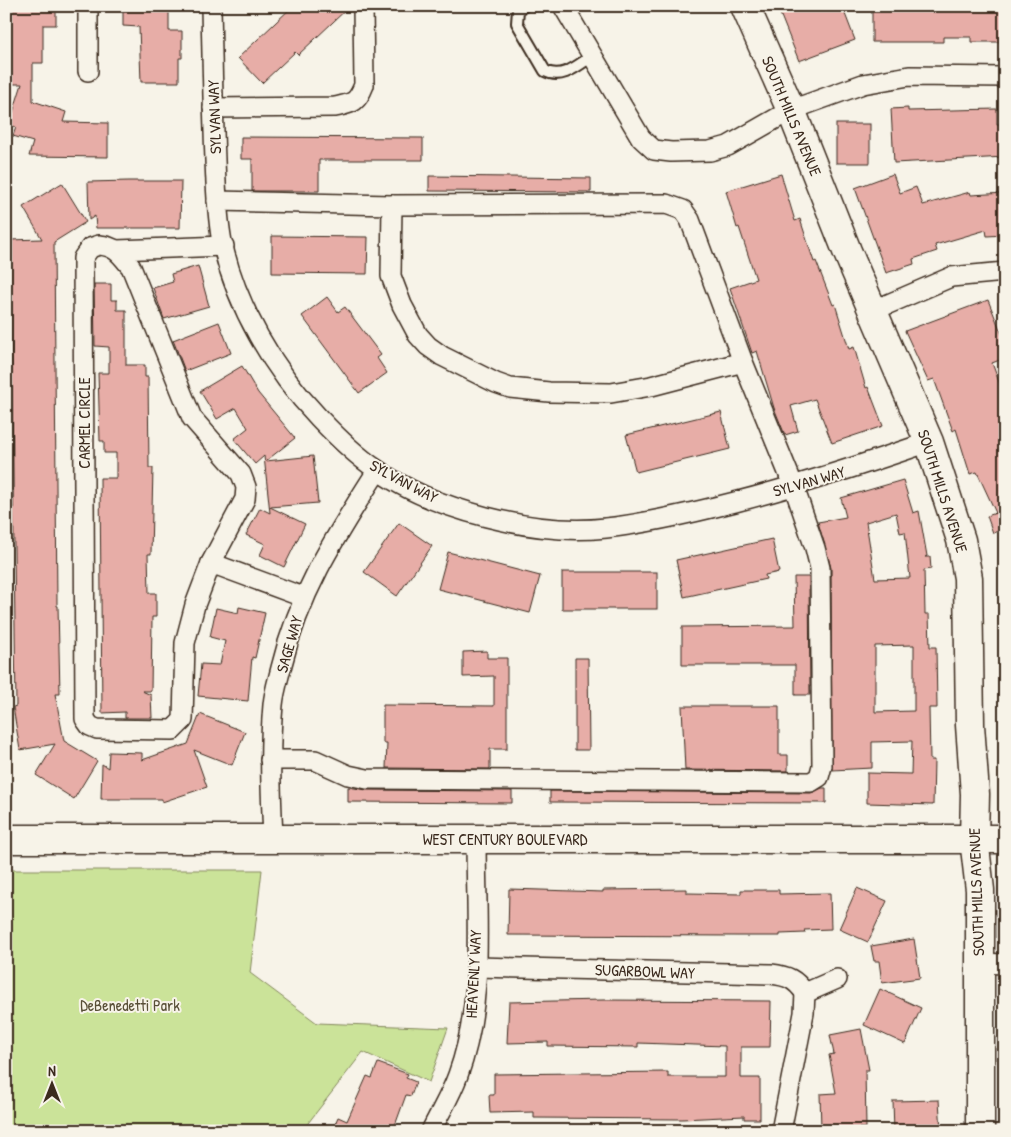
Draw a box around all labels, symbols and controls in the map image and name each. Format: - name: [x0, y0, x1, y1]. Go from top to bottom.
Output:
- street label: SOUTH MILLS AVENUE: [757, 53, 827, 179]
- street label: SYLVAN WAY: [202, 80, 226, 154]
- street label: CARMEL CIRCLE: [73, 377, 95, 469]
- street label: SOUTH MILLS AVENUE: [913, 427, 973, 555]
- street label: SYLVAN WAY: [366, 454, 442, 508]
- street label: SYLVAN WAY: [770, 460, 848, 502]
- street label: SAGE WAY: [270, 613, 308, 675]
- street label: WEST CENTURY BOULEVARD: [423, 828, 588, 850]
- street label: SOUTH MILLS AVENUE: [963, 828, 989, 956]
- street label: HEAVENLY WAY: [460, 929, 486, 1019]
- street label: SUGARBOWL WAY: [595, 958, 695, 984]
- park label: DeBenedetti Park: [80, 994, 180, 1016]
- north arrow: [28, 1060, 78, 1110]
- text: N: [48, 1061, 56, 1080]

